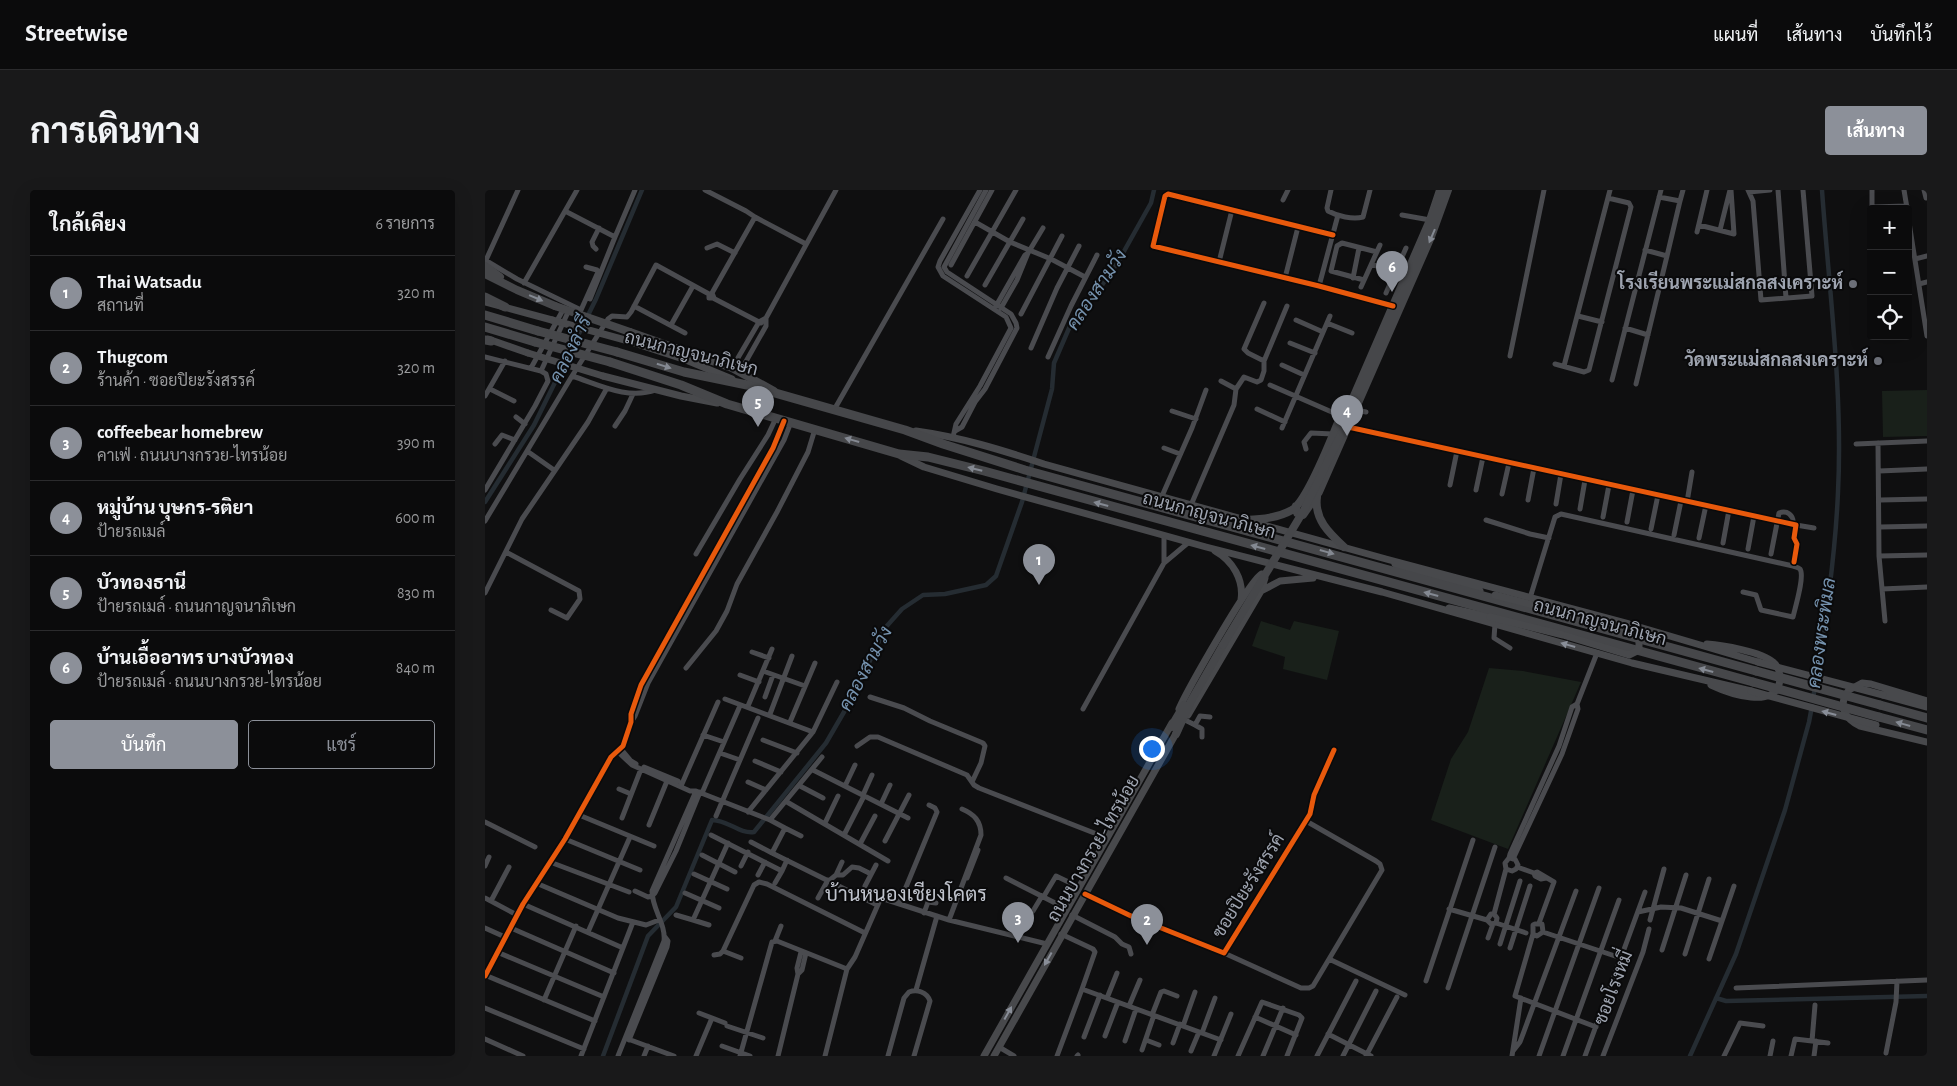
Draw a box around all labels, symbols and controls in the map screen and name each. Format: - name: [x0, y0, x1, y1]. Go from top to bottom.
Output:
- text: Streetwise: [25, 22, 128, 46]
- text: แผนที่: [1713, 27, 1758, 45]
- text: เส้นทาง: [1786, 27, 1842, 45]
- text: บันทึกไว้: [1870, 27, 1932, 45]
- button: เส้นทาง: [1825, 106, 1927, 155]
- text: การเดินทาง: [30, 115, 200, 150]
- map controls: [1867, 205, 1912, 340]
- button: +: [1867, 205, 1912, 250]
- text: ใกล้เคียง: [50, 214, 126, 235]
- text: 6 รายการ: [375, 216, 435, 232]
- one-way arrow: [1427, 229, 1435, 243]
- water label: คลองสามวัง: [1062, 245, 1131, 334]
- button: −: [1867, 250, 1912, 295]
- pin: 6: [1376, 251, 1408, 292]
- place label: โรงเรียนพระแม่สกลสงเคราะห์: [1617, 270, 1844, 293]
- text: Thai Watsadu: [97, 273, 202, 292]
- marker: โรงเรียนพระแม่สกลสงเคราะห์: [1847, 278, 1859, 290]
- text: 1: [63, 285, 69, 301]
- text: 320 m: [397, 285, 435, 301]
- one-way arrow: [529, 294, 543, 302]
- button: locate: [1867, 295, 1912, 340]
- text: สถานที่: [97, 298, 144, 314]
- water label: คลองลำรี: [543, 311, 596, 386]
- street label: ถนนกาญจนาภิเษก: [622, 326, 760, 380]
- place label: วัดพระแม่สกลสงเคราะห์: [1684, 347, 1869, 370]
- text: Thugcom: [97, 348, 168, 367]
- marker: วัดพระแม่สกลสงเคราะห์: [1872, 355, 1884, 367]
- text: 2: [62, 360, 70, 376]
- text: 320 m: [397, 360, 435, 376]
- one-way arrow: [656, 362, 671, 370]
- text: ร้านค้า · ซอยปิยะรังสรรค์: [97, 373, 255, 389]
- pin: 5: [742, 386, 774, 427]
- pin: 4: [1331, 395, 1363, 436]
- text: coffeebear homebrew: [97, 423, 263, 442]
- text: 3: [63, 435, 69, 451]
- text: 390 m: [397, 435, 435, 451]
- one-way arrow: [844, 435, 859, 443]
- text: คาเฟ่ · ถนนบางกรวย-ไทรน้อย: [97, 448, 287, 464]
- one-way arrow: [968, 465, 983, 473]
- street label: ถนนกาญจนาภิเษก: [1140, 487, 1278, 543]
- text: หมู่บ้าน บุษกร-รติยา: [97, 499, 253, 518]
- one-way arrow: [1094, 499, 1109, 507]
- text: 4: [62, 510, 70, 526]
- text: 600 m: [395, 510, 435, 526]
- text: ป้ายรถเมล์: [97, 524, 166, 540]
- one-way arrow: [1250, 542, 1265, 550]
- pin: 1: [1023, 544, 1055, 585]
- one-way arrow: [1319, 548, 1334, 556]
- text: บัวทองธานี: [97, 574, 186, 593]
- water label: คลองพระพิมล: [1803, 576, 1839, 690]
- text: 5: [63, 585, 69, 601]
- text: 830 m: [397, 585, 435, 601]
- one-way arrow: [1424, 590, 1439, 598]
- street label: ถนนกาญจนาภิเษก: [1531, 594, 1669, 650]
- text: ป้ายรถเมล์ · ถนนกาญจนาภิเษก: [97, 599, 296, 615]
- water label: คลองสามวัง: [834, 622, 896, 714]
- one-way arrow: [1560, 640, 1575, 648]
- text: บ้านเอื้ออาทร บางบัวทอง: [97, 649, 294, 668]
- text: 6: [62, 660, 70, 676]
- text: 840 m: [396, 660, 435, 676]
- one-way arrow: [1699, 665, 1714, 673]
- text: ป้ายรถเมล์ · ถนนบางกรวย-ไทรน้อย: [97, 674, 322, 690]
- one-way arrow: [1821, 708, 1836, 716]
- one-way arrow: [1895, 719, 1910, 727]
- button: บันทึก: [50, 720, 238, 769]
- button: แชร์: [248, 720, 435, 769]
- your location: [1139, 736, 1165, 762]
- street label: ถนนบางกรวย-ไทรน้อย: [1040, 770, 1143, 925]
- street label: ซอยปิยะรังสรรค์: [1206, 828, 1288, 941]
- district label: บ้านหนองเชียงโคตร: [825, 881, 987, 905]
- pin: 3: [1002, 902, 1034, 943]
- pin: 2: [1131, 904, 1163, 945]
- street label: ซอยโรงหมี่: [1584, 945, 1636, 1028]
- one-way arrow: [1044, 951, 1052, 966]
- one-way arrow: [1004, 1006, 1012, 1021]

